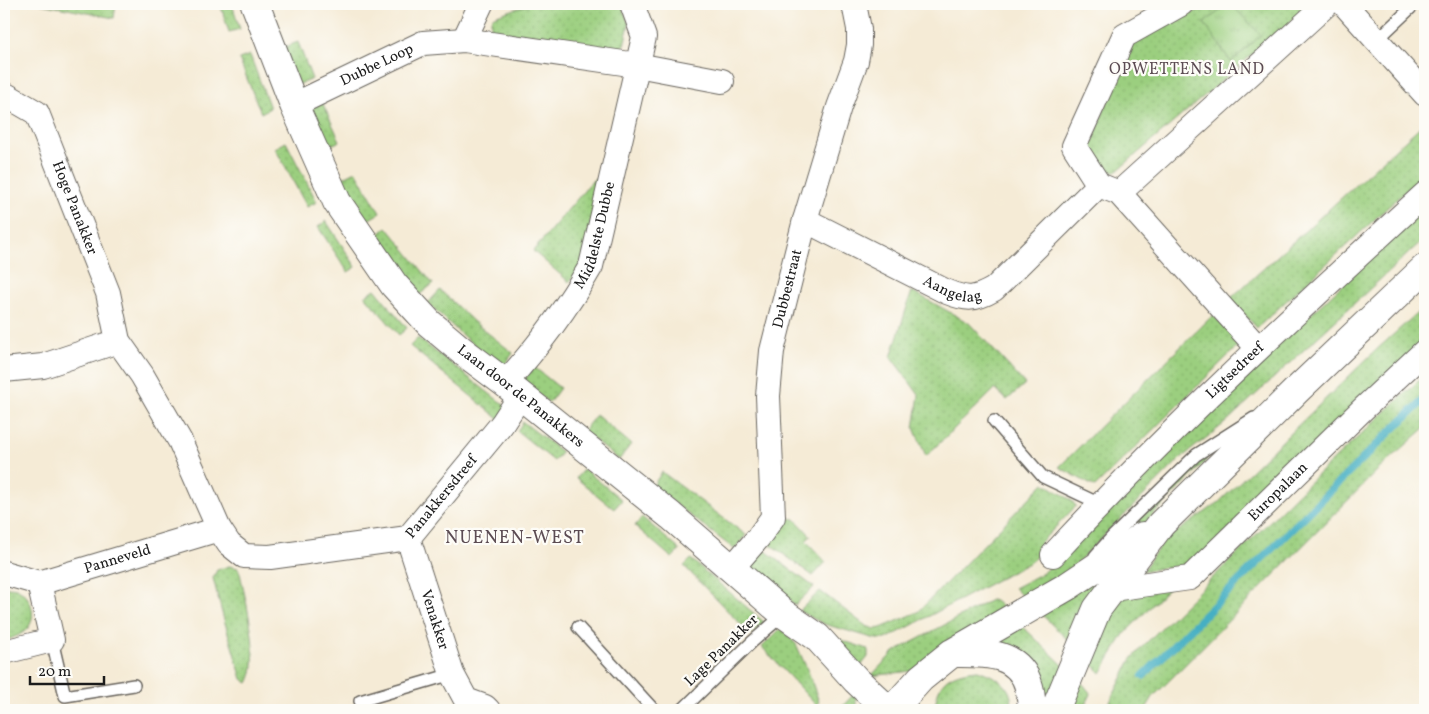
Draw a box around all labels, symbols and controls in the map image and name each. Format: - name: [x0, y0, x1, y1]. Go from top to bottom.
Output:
- street label: Dubbe Loop: [337, 39, 417, 92]
- district label: OPWETTENS LAND: [1109, 59, 1265, 81]
- street label: Hoge Panakker: [46, 158, 102, 258]
- street label: Middelste Dubbe: [569, 180, 621, 293]
- street label: Dubbestraat: [768, 247, 808, 330]
- street label: Aangelag: [919, 271, 985, 308]
- street label: Ligtsedreef: [1201, 337, 1270, 404]
- street label: Laan door de Panakkers: [452, 340, 589, 453]
- street label: Panakkersdreef: [401, 449, 484, 543]
- street label: Europalaan: [1244, 458, 1313, 526]
- district label: NUENEN-WEST: [445, 526, 585, 551]
- street label: Panneveld: [81, 539, 154, 579]
- street label: Venakker: [415, 587, 454, 653]
- street label: Lage Panakker: [680, 610, 764, 692]
- scale bar: [30, 654, 104, 686]
- text: 20 m: [38, 662, 71, 683]

